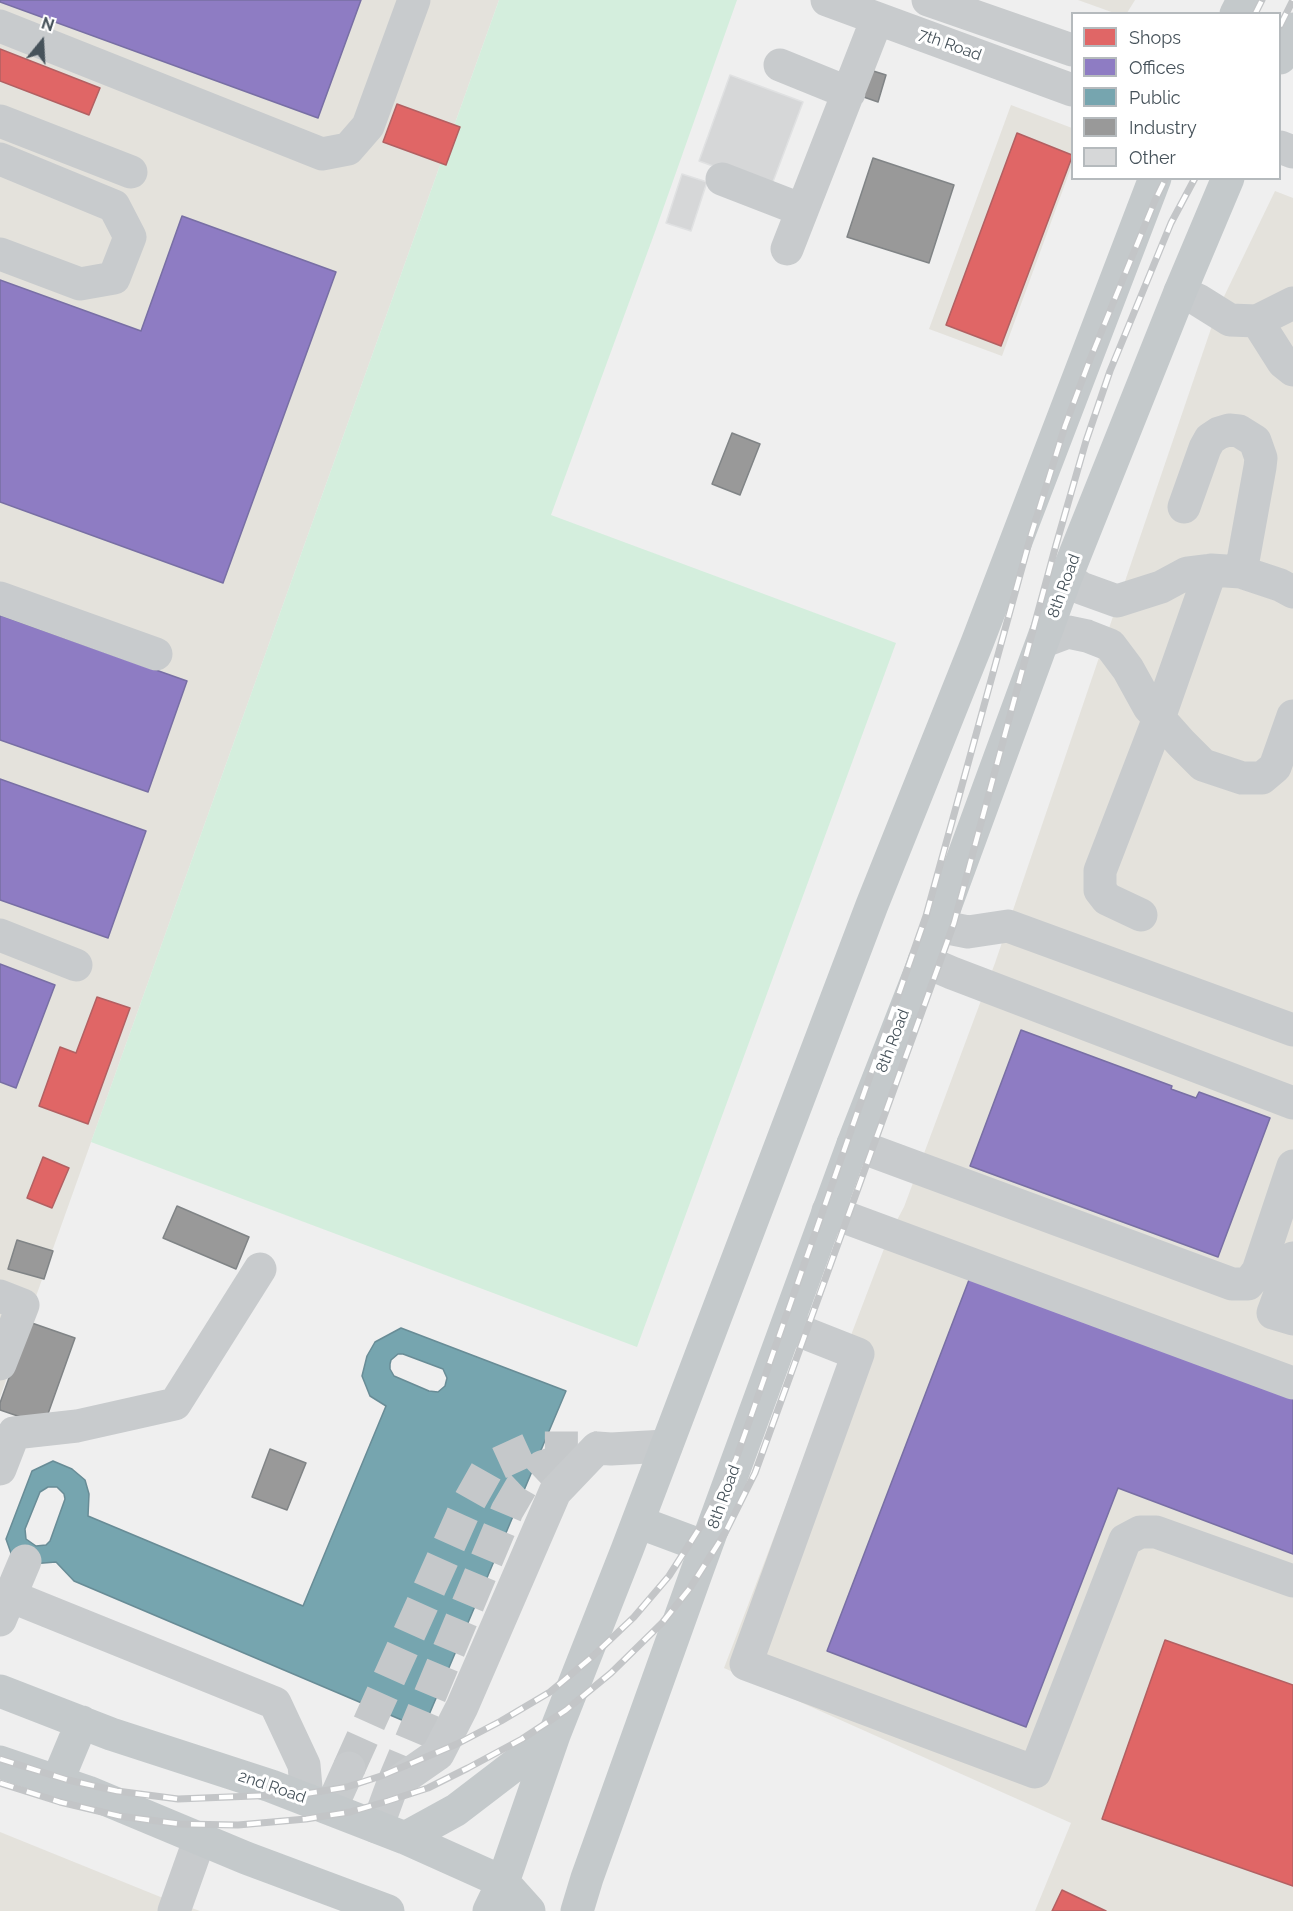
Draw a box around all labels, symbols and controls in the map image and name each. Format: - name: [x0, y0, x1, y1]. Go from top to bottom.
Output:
- north arrow: [12, 12, 72, 72]
- legend: [1071, 12, 1281, 180]
- text: N: [39, 13, 56, 35]
- street label: 7th Road: [916, 25, 984, 65]
- text: Shops: [1129, 27, 1181, 48]
- text: Offices: [1129, 57, 1185, 78]
- text: Public: [1129, 87, 1181, 108]
- text: Industry: [1129, 117, 1197, 138]
- text: Other: [1129, 147, 1176, 168]
- street label: 8th Road: [1044, 551, 1084, 621]
- street label: 8th Road: [872, 1006, 914, 1076]
- street label: 8th Road: [704, 1462, 744, 1532]
- street label: 2nd Road: [236, 1767, 308, 1807]

